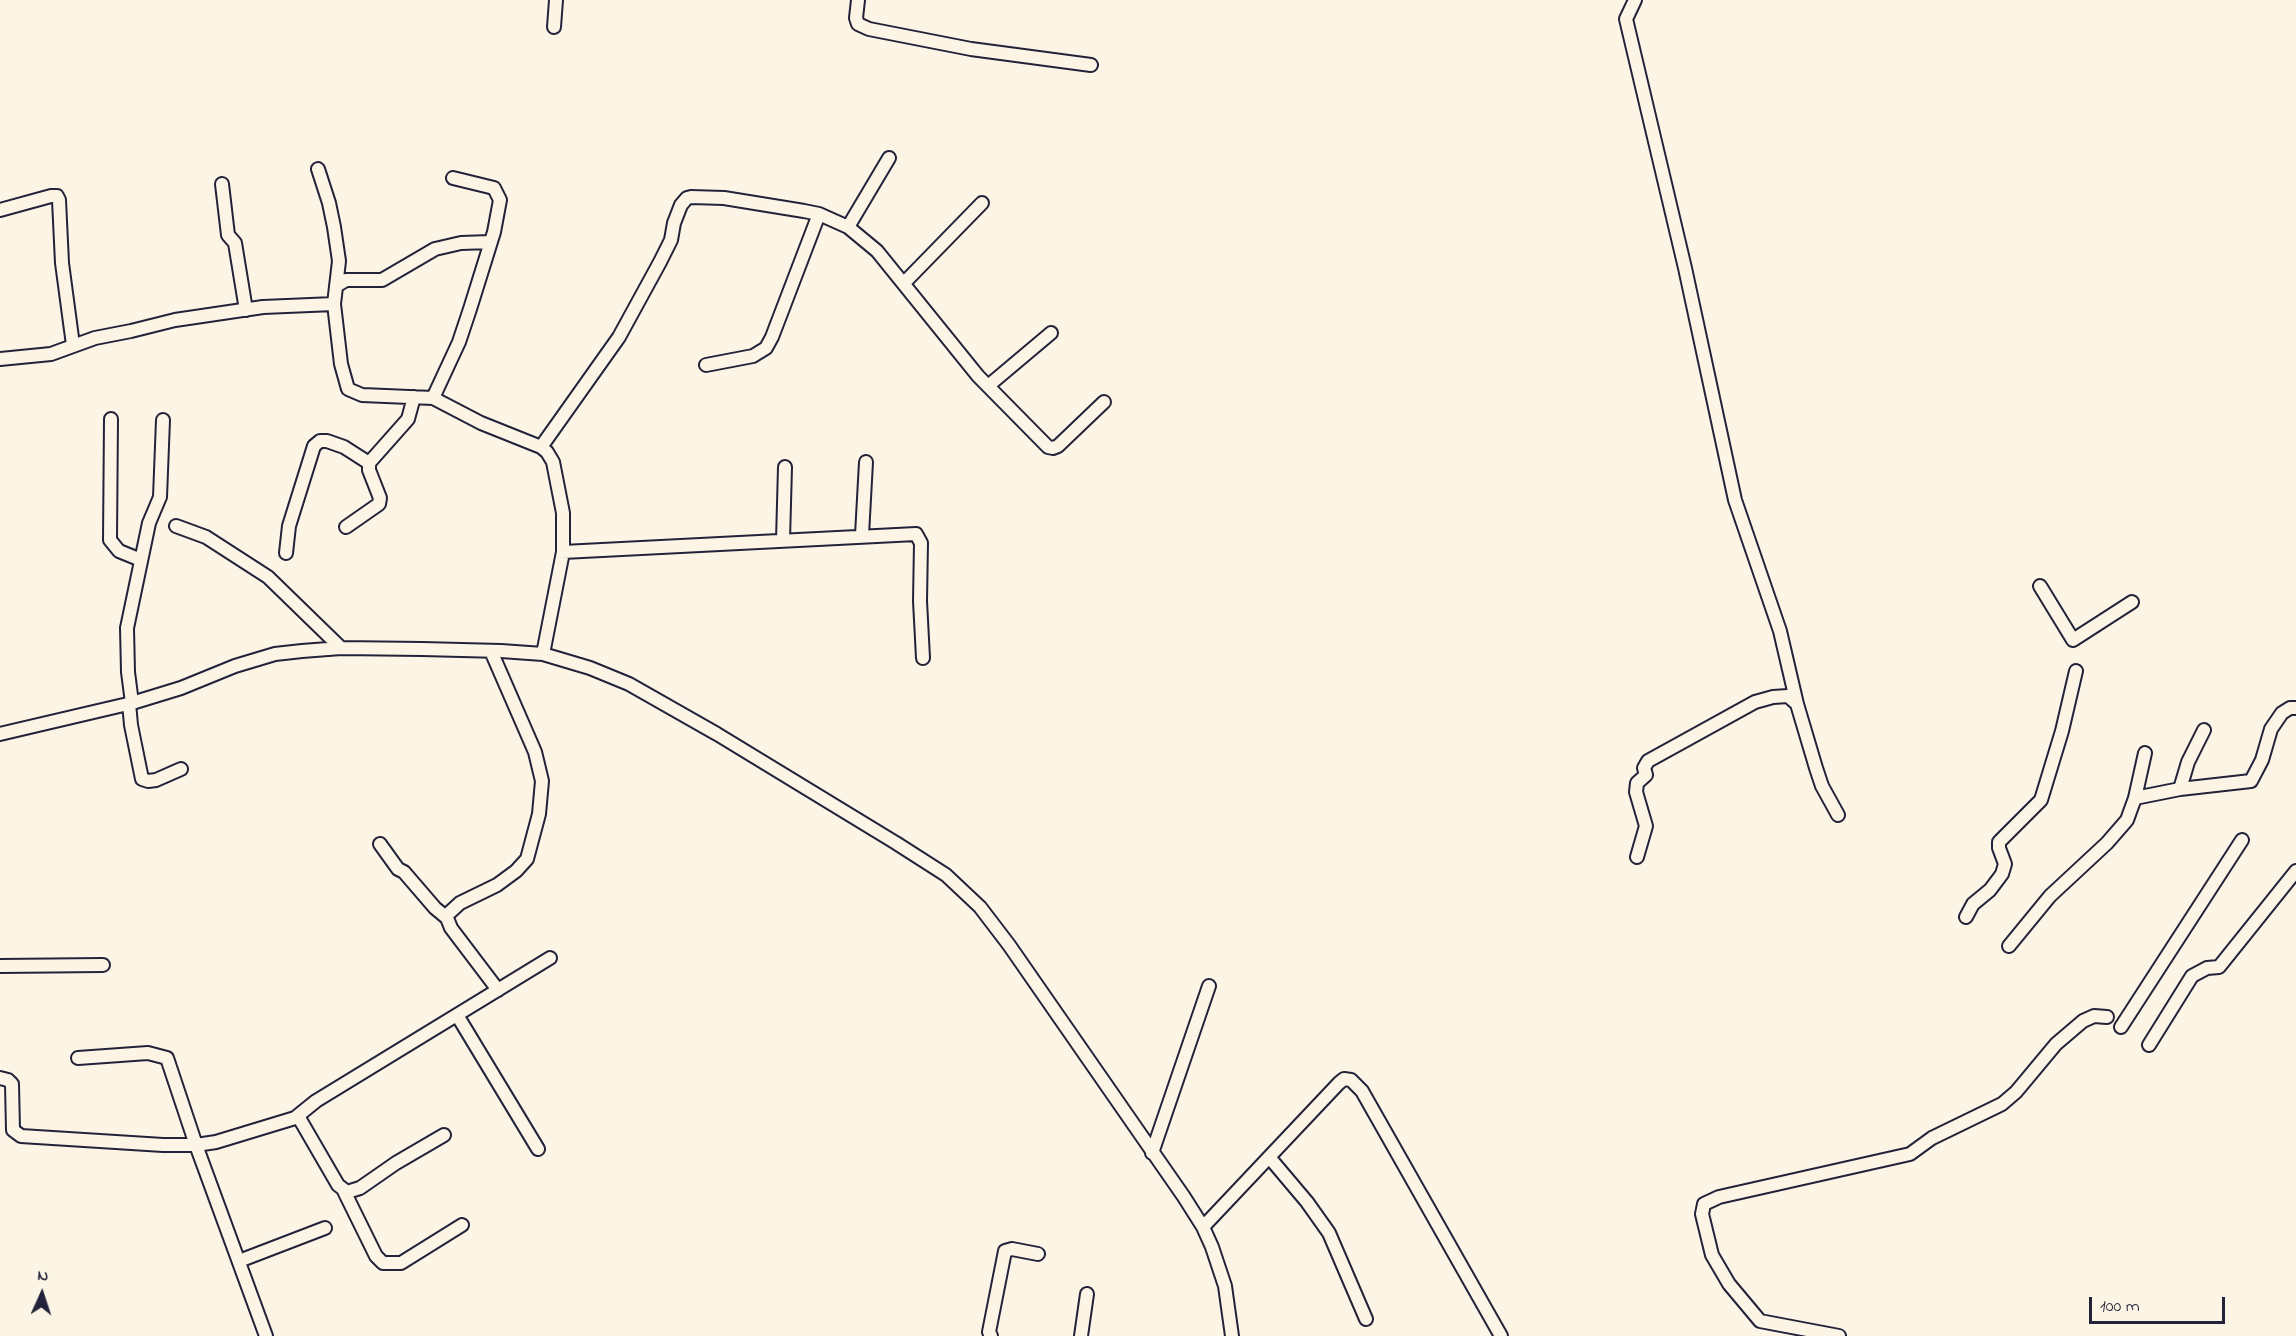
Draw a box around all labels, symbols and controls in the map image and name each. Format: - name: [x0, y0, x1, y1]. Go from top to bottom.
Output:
- north arrow: [12, 1264, 72, 1324]
- text: N: [37, 1264, 49, 1288]
- scale bar: [2092, 1285, 2228, 1323]
- text: 100 m: [2100, 1294, 2140, 1320]

